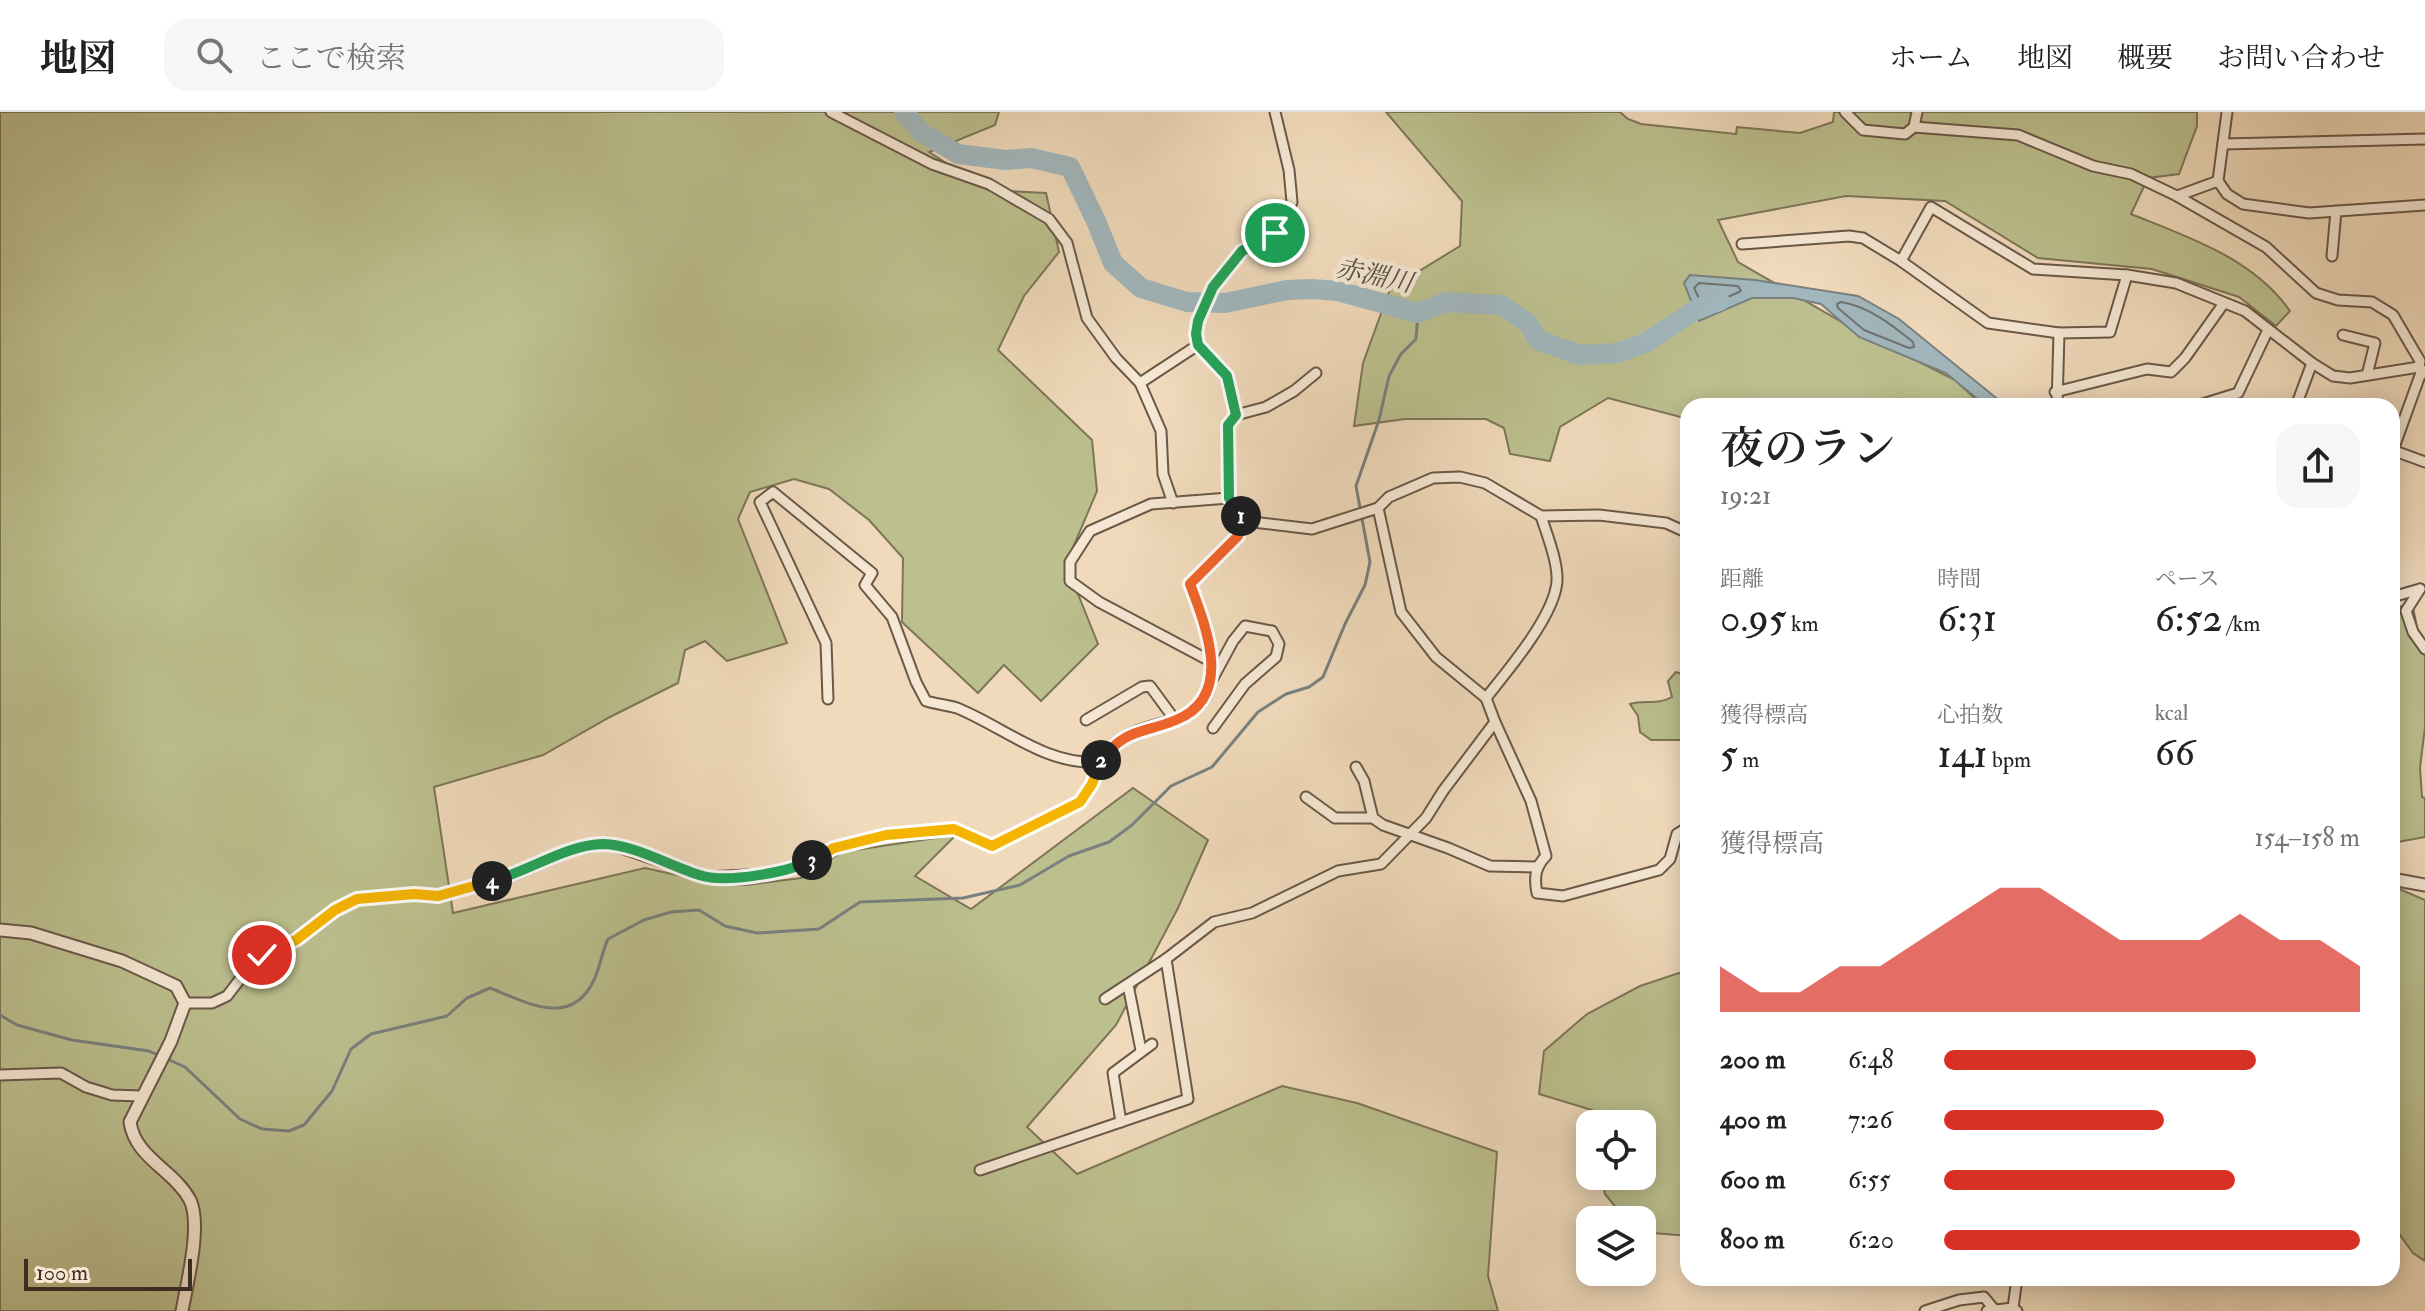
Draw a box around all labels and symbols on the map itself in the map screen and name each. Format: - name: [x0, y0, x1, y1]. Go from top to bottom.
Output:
- pin: [1241, 199, 1309, 267]
- water label: 赤淵川: [1333, 252, 1418, 300]
- pin: 1: [1221, 496, 1261, 536]
- pin: 2: [1081, 740, 1121, 780]
- pin: 3: [792, 840, 832, 880]
- pin: 4: [472, 861, 512, 901]
- pin: [228, 921, 296, 989]
- scale bar: [24, 1255, 192, 1291]

